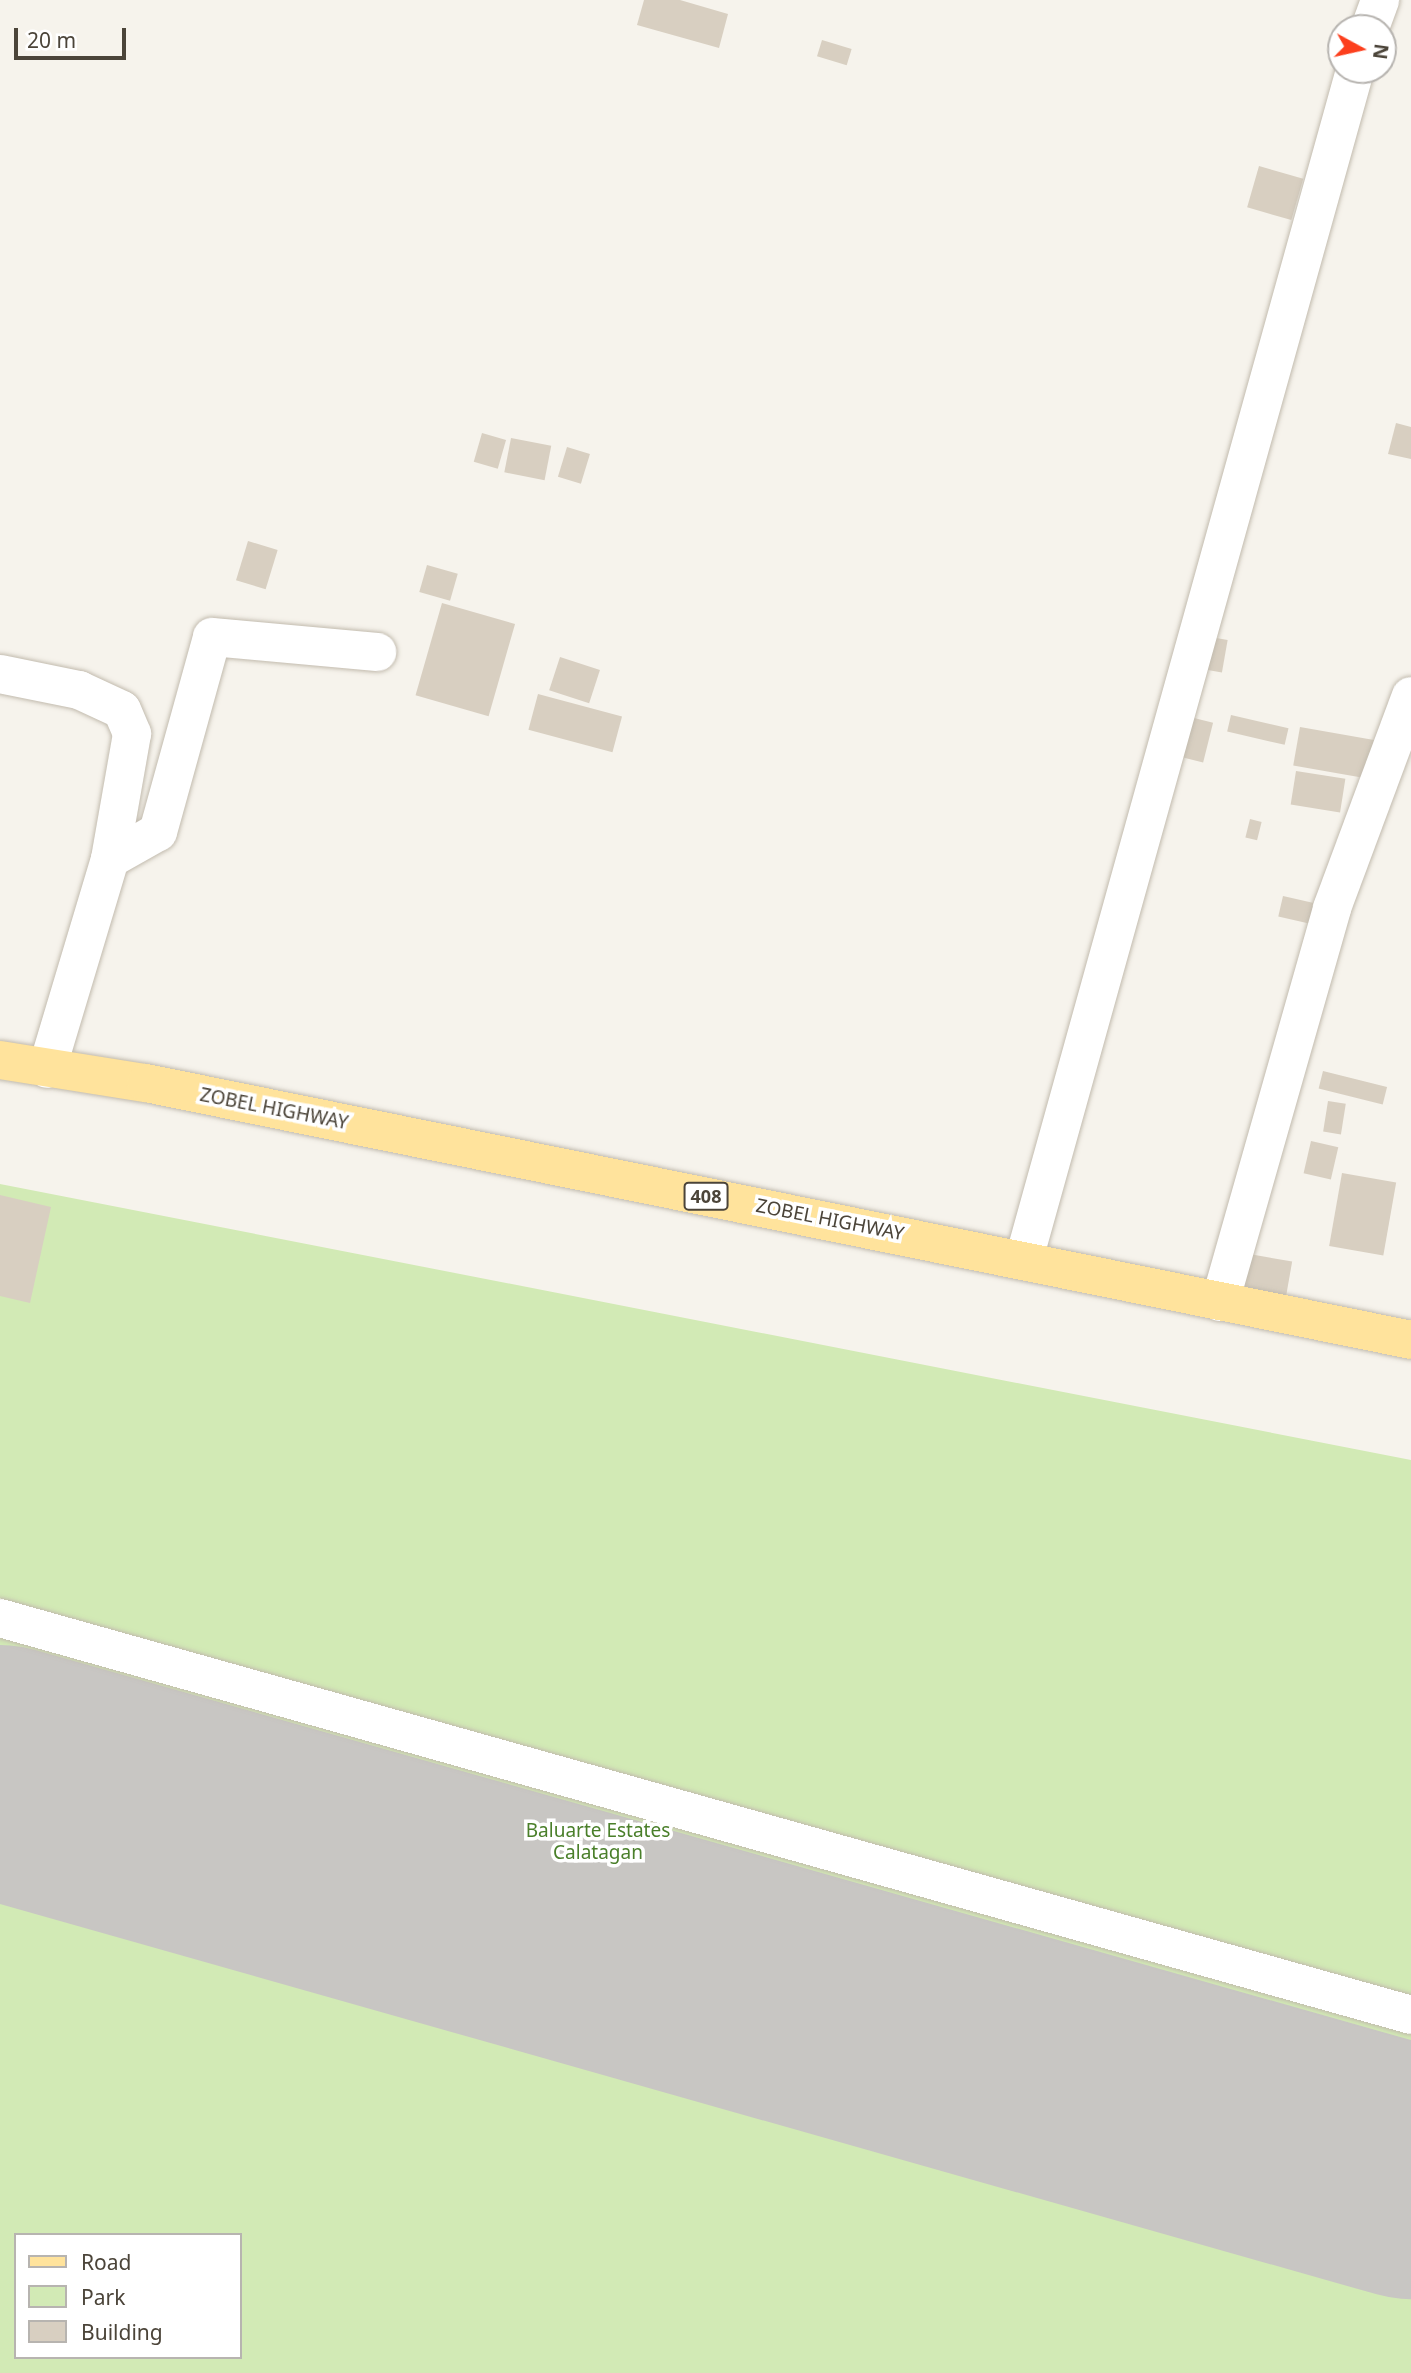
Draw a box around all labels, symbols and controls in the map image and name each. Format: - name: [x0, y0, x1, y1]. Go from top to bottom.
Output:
- scale bar: [18, 14, 130, 58]
- north arrow: [1327, 14, 1397, 84]
- text: 20 m: [27, 26, 76, 54]
- text: N: [1367, 42, 1395, 61]
- street label: ZOBEL HIGHWAY: [198, 1083, 350, 1135]
- road number: 408: [683, 1182, 729, 1210]
- street label: ZOBEL HIGHWAY: [754, 1194, 906, 1246]
- park label: Baluarte Estates Calatagan: [526, 1820, 670, 1864]
- legend: [14, 2233, 242, 2359]
- text: Road: [81, 2248, 131, 2276]
- text: Park: [81, 2283, 125, 2311]
- text: Building: [81, 2318, 163, 2346]

